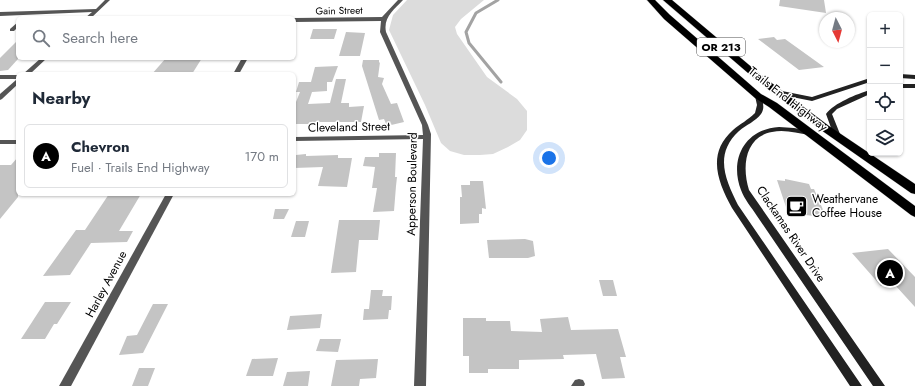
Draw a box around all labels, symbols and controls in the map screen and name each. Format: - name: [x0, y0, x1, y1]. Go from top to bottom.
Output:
- street label: Gain Street: [315, 3, 363, 18]
- north arrow: [819, 12, 855, 48]
- map controls: [867, 12, 903, 156]
- button: +: [867, 12, 903, 48]
- search box: [16, 16, 296, 60]
- icon: search: [30, 27, 52, 49]
- text: Search here: [62, 27, 138, 49]
- road number: OR 213: [697, 38, 745, 56]
- button: −: [867, 48, 903, 84]
- street label: Trails End Highway: [745, 62, 832, 136]
- button: locate: [867, 84, 903, 120]
- text: Nearby: [32, 86, 90, 110]
- street label: Cleveland Street: [308, 117, 390, 137]
- button: layers: [867, 120, 903, 156]
- street label: Apperson Boulevard: [402, 132, 422, 236]
- text: Chevron: [71, 136, 130, 158]
- text: A: [41, 147, 51, 166]
- text: 170 m: [244, 147, 279, 166]
- your location: [539, 148, 559, 168]
- text: Fuel · Trails End Highway: [71, 158, 210, 177]
- street label: Clackamas River Drive: [752, 182, 830, 286]
- place label: Weathervane Coffee House: [812, 190, 882, 222]
- cafe icon: Weathervane Coffee House: [783, 193, 809, 219]
- street label: Harley Avenue: [81, 247, 131, 321]
- pin: A: [877, 258, 903, 288]

